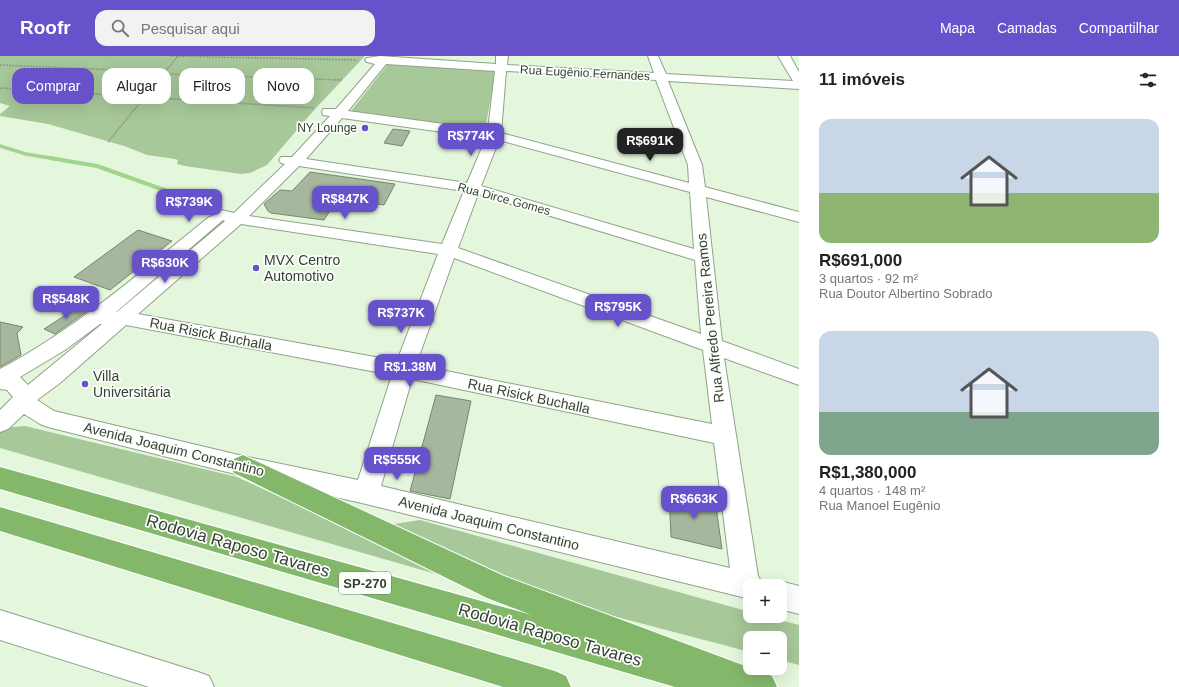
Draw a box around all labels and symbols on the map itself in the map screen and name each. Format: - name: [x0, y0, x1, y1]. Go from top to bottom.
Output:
- street label: Rua Eugênio Fernandes: [520, 63, 650, 83]
- place label: NY Lounge: [297, 121, 357, 135]
- marker: NY Lounge: [360, 123, 370, 133]
- pin: R$774K: [438, 123, 504, 157]
- pin: R$691K: [617, 128, 683, 162]
- street label: Rua Dirce Gomes: [456, 180, 552, 218]
- pin: R$847K: [312, 186, 378, 220]
- pin: R$739K: [156, 189, 222, 223]
- street label: Rua Alfredo Pereira Ramos: [693, 232, 727, 404]
- pin: R$630K: [132, 250, 198, 284]
- place label: MVX Centro Automotivo: [264, 252, 340, 284]
- marker: MVX Centro Automotivo: [251, 263, 261, 273]
- pin: R$548K: [33, 286, 99, 320]
- pin: R$795K: [585, 294, 651, 328]
- pin: R$737K: [368, 300, 434, 334]
- street label: Rua Risick Buchalla: [148, 314, 274, 354]
- pin: R$1.38M: [373, 354, 447, 388]
- place label: Villa Universitária: [93, 368, 171, 400]
- street label: Rua Risick Buchalla: [466, 375, 592, 417]
- marker: Villa Universitária: [80, 379, 90, 389]
- street label: Avenida Joaquim Constantino: [82, 419, 266, 479]
- pin: R$555K: [364, 447, 430, 481]
- pin: R$663K: [661, 486, 727, 520]
- street label: Avenida Joaquim Constantino: [397, 493, 581, 553]
- street label: Rodovia Raposo Tavares: [144, 511, 332, 581]
- road number: SP-270: [339, 572, 391, 594]
- street label: Rodovia Raposo Tavares: [456, 600, 644, 670]

